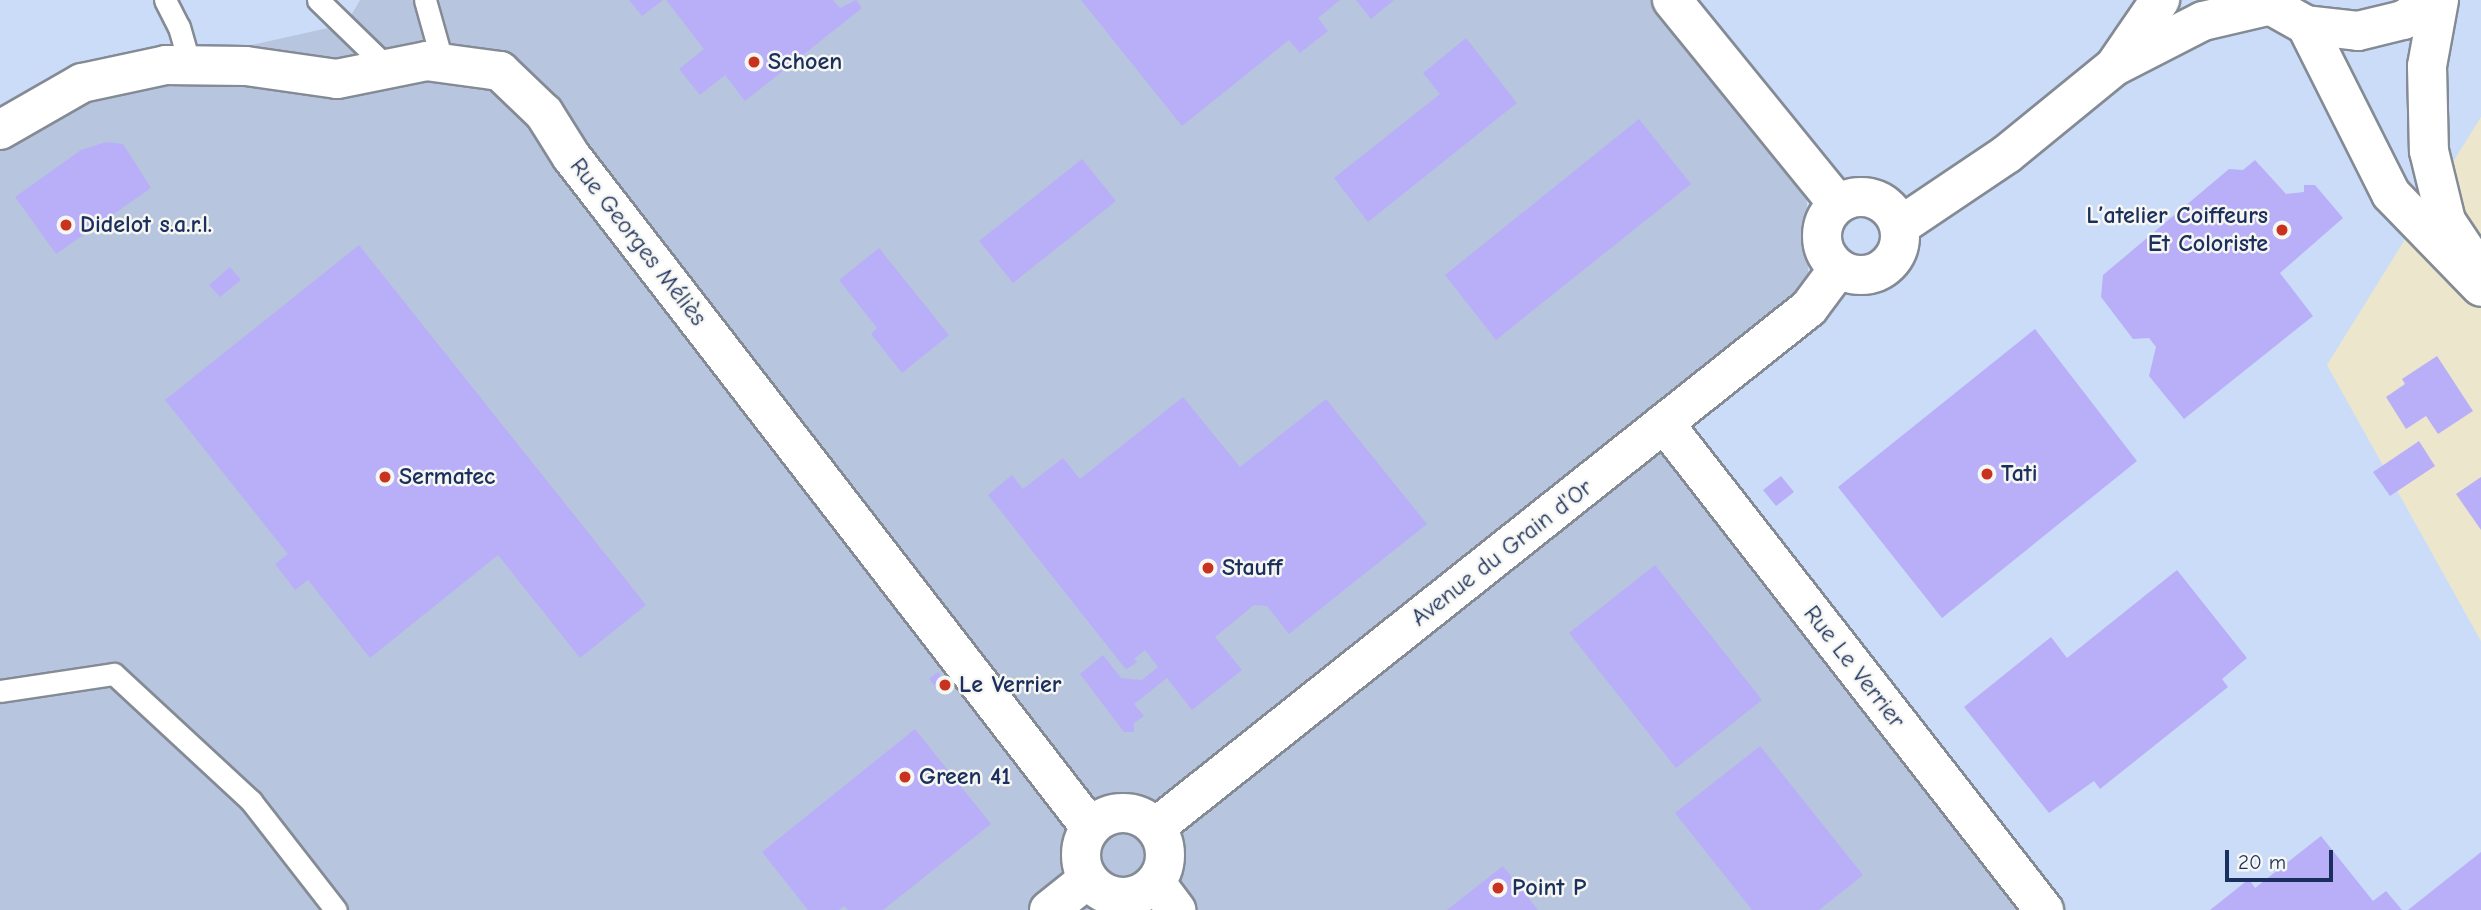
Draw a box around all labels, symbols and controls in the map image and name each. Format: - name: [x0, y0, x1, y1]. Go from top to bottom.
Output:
- place label: Schoen: [768, 48, 842, 76]
- marker: Schoen: [746, 54, 762, 70]
- street label: Rue Georges Méliès: [564, 152, 712, 332]
- place label: L’atelier Coiffeurs Et Coloriste: [2086, 202, 2268, 258]
- place label: Didelot s.a.r.l.: [80, 211, 212, 239]
- marker: Didelot s.a.r.l.: [58, 217, 74, 233]
- marker: L’atelier Coiffeurs Et Coloriste: [2274, 222, 2290, 238]
- place label: Tati: [2001, 460, 2038, 488]
- place label: Sermatec: [399, 463, 495, 491]
- marker: Tati: [1979, 466, 1995, 482]
- marker: Sermatec: [377, 469, 393, 485]
- street label: Avenue du Grain d'Or: [1406, 473, 1598, 633]
- place label: Stauff: [1222, 554, 1282, 582]
- marker: Stauff: [1200, 560, 1216, 576]
- street label: Rue Le Verrier: [1797, 600, 1911, 734]
- place label: Le Verrier: [959, 671, 1062, 699]
- marker: Le Verrier: [937, 677, 953, 693]
- place label: Green 41: [919, 763, 1011, 791]
- marker: Green 41: [897, 769, 913, 785]
- scale bar: [2229, 836, 2338, 880]
- text: 20 m: [2238, 850, 2286, 874]
- place label: Point P: [1512, 874, 1586, 902]
- marker: Point P: [1490, 880, 1506, 896]

